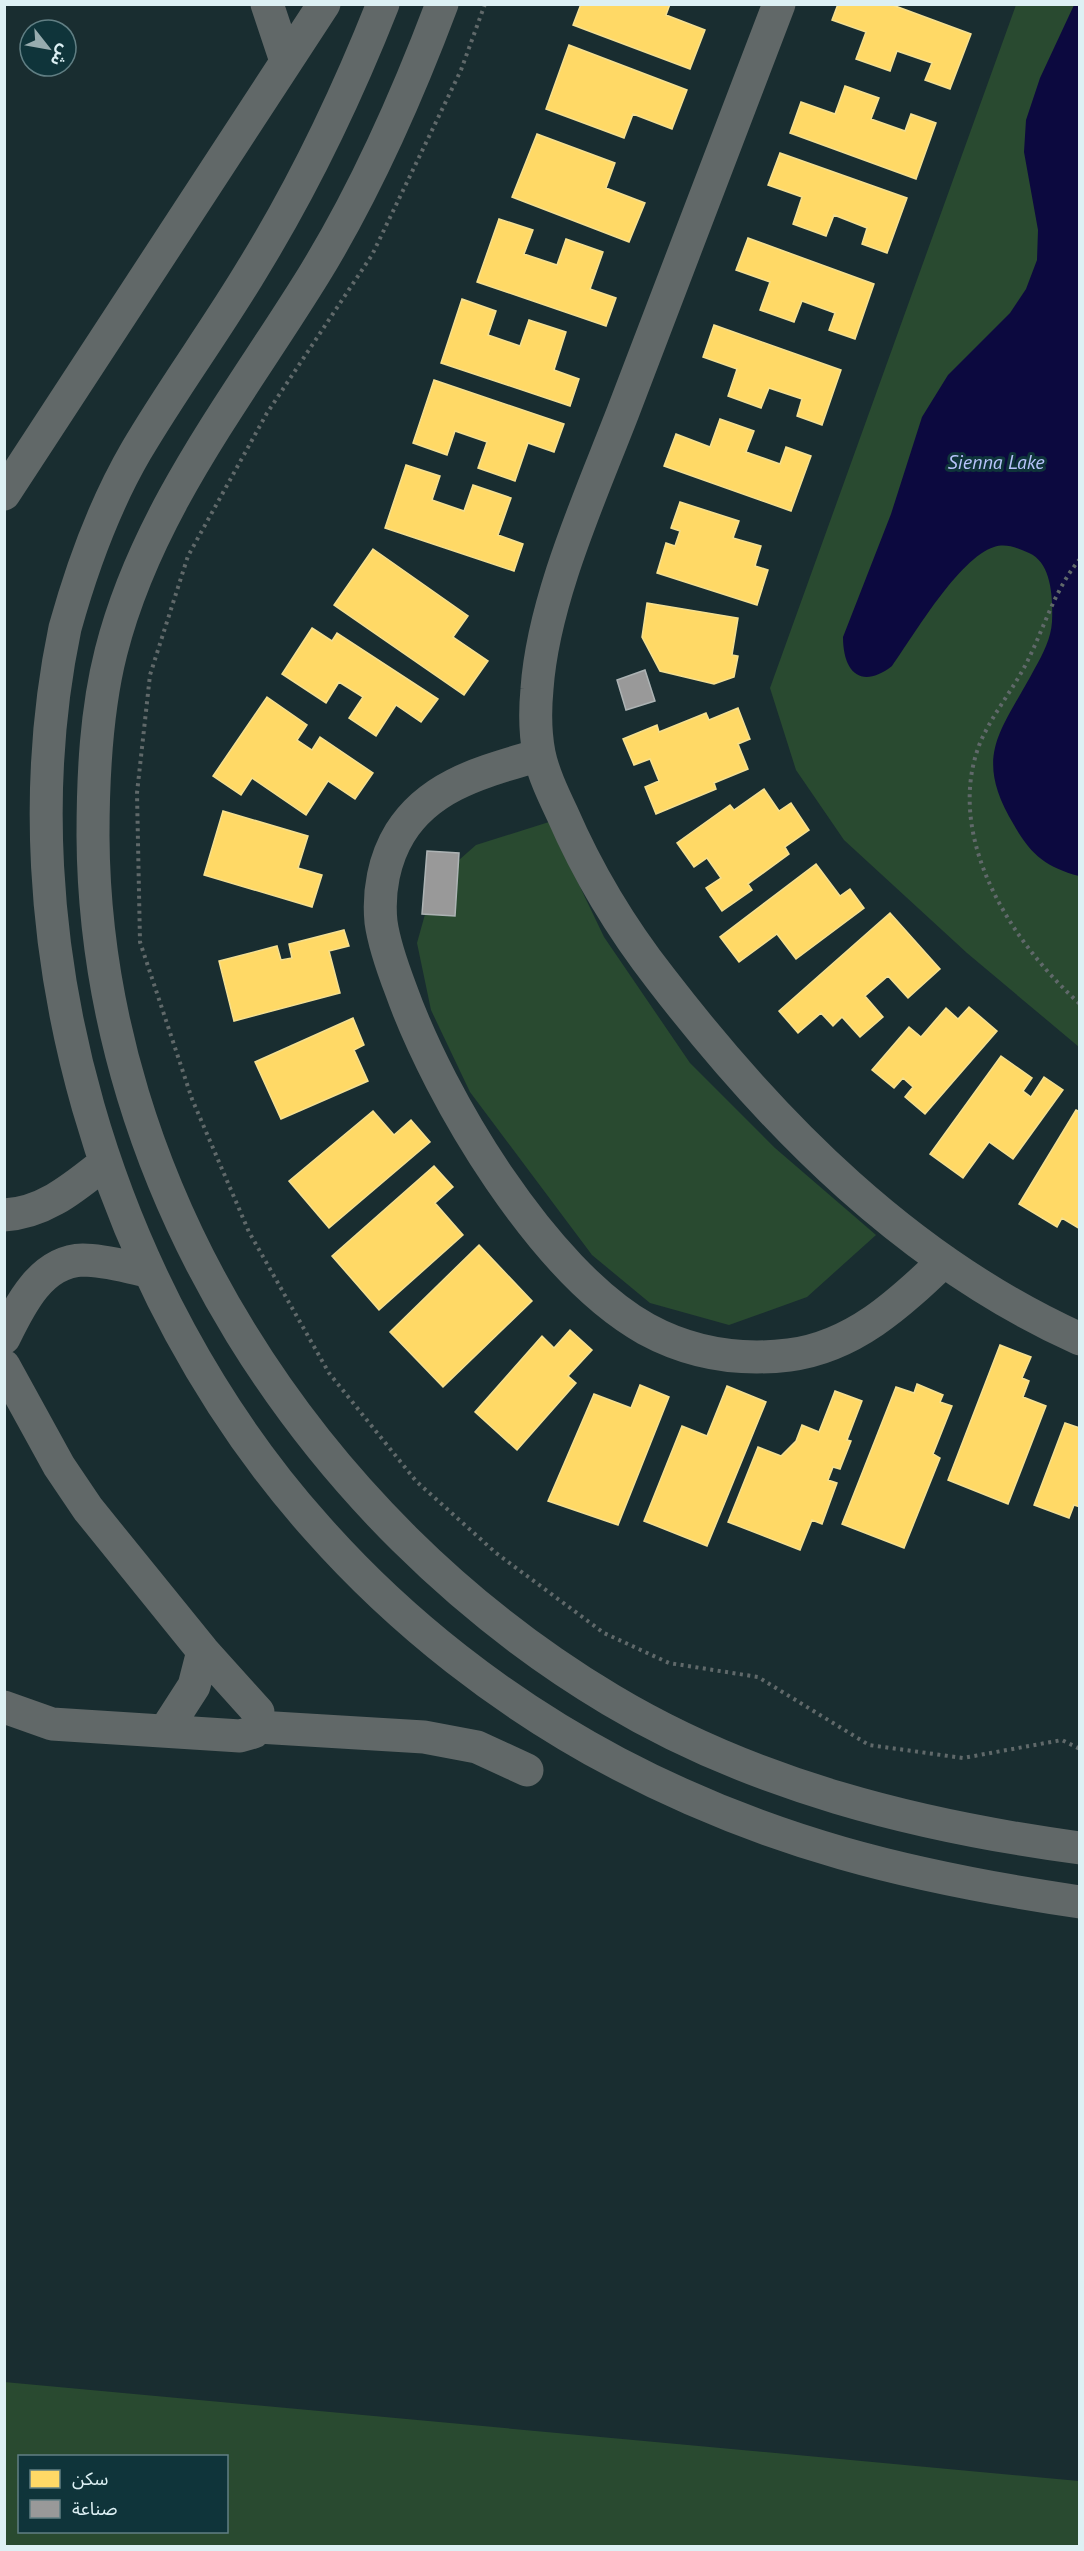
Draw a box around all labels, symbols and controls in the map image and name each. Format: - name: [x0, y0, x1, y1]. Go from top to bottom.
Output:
- north arrow: [18, 18, 78, 78]
- text: ش: [47, 41, 75, 70]
- water label: Sienna Lake: [947, 449, 1045, 475]
- legend: [18, 2455, 228, 2533]
- text: سكن: [72, 2467, 108, 2490]
- text: صناعة: [72, 2497, 117, 2520]

